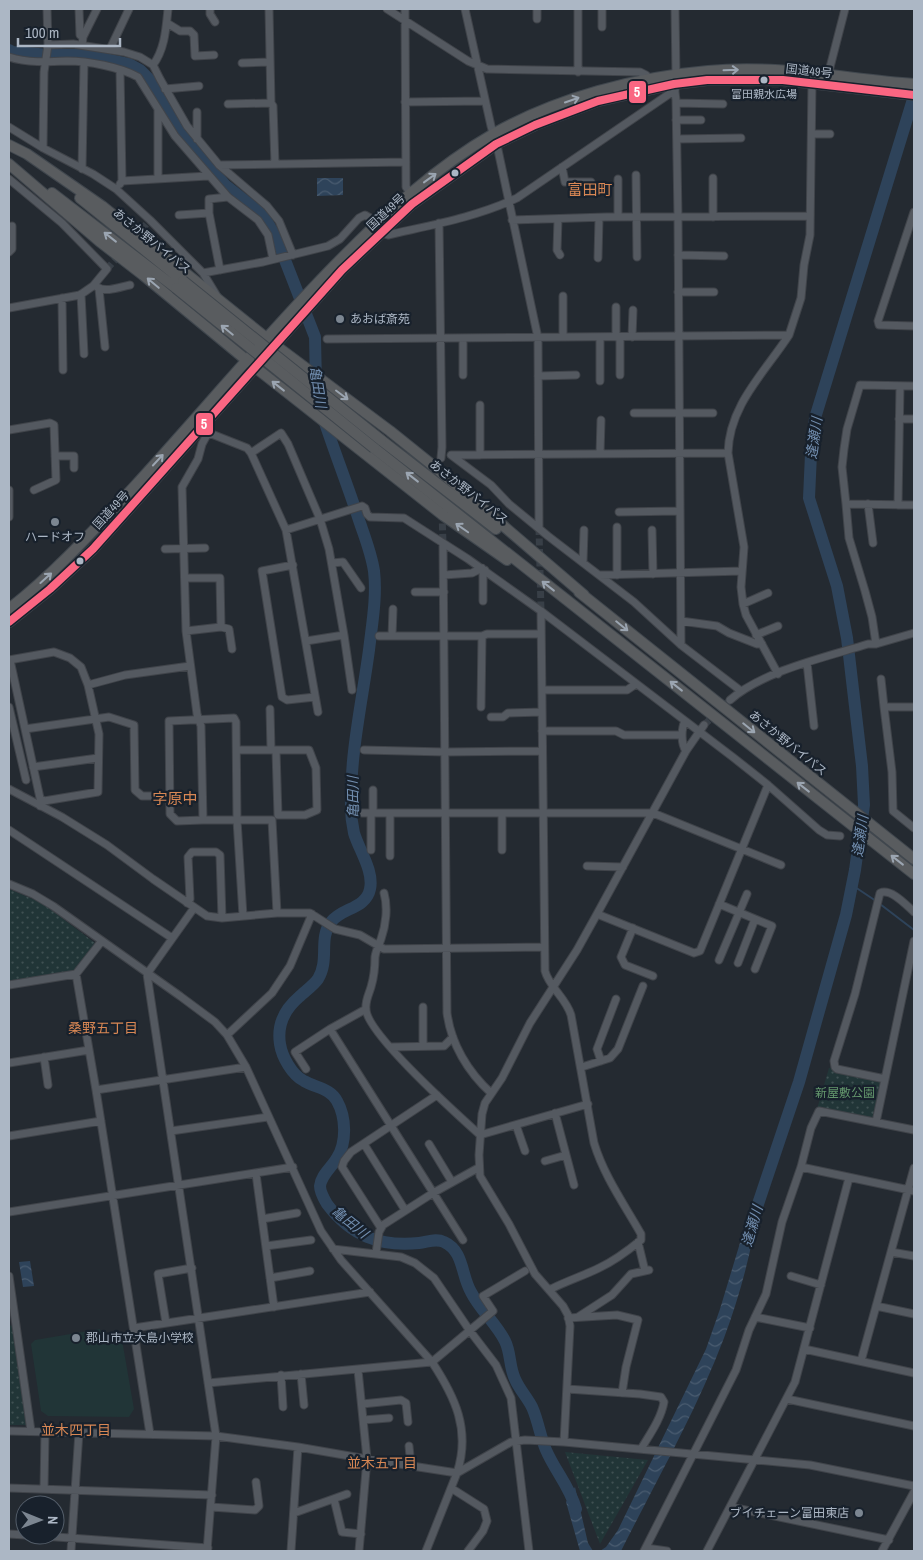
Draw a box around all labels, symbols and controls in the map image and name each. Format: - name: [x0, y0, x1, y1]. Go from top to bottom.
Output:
- scale bar: [18, 15, 120, 47]
- text: 100 m: [25, 22, 59, 43]
- street label: 国道49号: [785, 61, 833, 81]
- one-way arrow: [723, 65, 739, 74]
- marker: 富田親水広場: [759, 75, 769, 85]
- line badge: 5: [628, 80, 647, 104]
- text: 5: [634, 83, 641, 101]
- place label: 富田親水広場: [731, 87, 797, 101]
- one-way arrow: [563, 95, 579, 104]
- unlabelled marker: [450, 168, 460, 178]
- one-way arrow: [423, 173, 437, 183]
- district label: 富田町: [567, 179, 613, 200]
- street label: 国道49号: [363, 190, 409, 234]
- street label: あさか野バイパス: [110, 205, 194, 277]
- one-way arrow: [104, 232, 117, 243]
- one-way arrow: [146, 277, 159, 288]
- place label: あおば斎苑: [350, 311, 410, 327]
- marker: あおば斎苑: [334, 313, 346, 325]
- one-way arrow: [221, 324, 234, 335]
- water label: 亀田川: [306, 365, 330, 411]
- one-way arrow: [272, 380, 285, 391]
- one-way arrow: [335, 390, 349, 400]
- line badge: 5: [195, 412, 214, 436]
- water label: 逢瀬川: [802, 414, 826, 460]
- text: 5: [201, 415, 208, 433]
- one-way arrow: [152, 454, 164, 467]
- street label: あさか野バイパス: [426, 456, 512, 528]
- one-way arrow: [406, 472, 419, 483]
- street label: 国道49号: [89, 487, 133, 533]
- marker: ハードオフ: [49, 516, 61, 528]
- one-way arrow: [455, 523, 469, 533]
- place label: ハードオフ: [25, 529, 85, 545]
- unlabelled marker: [75, 556, 85, 566]
- one-way arrow: [40, 572, 53, 584]
- one-way arrow: [541, 581, 555, 591]
- one-way arrow: [615, 620, 628, 631]
- one-way arrow: [669, 681, 682, 692]
- street label: あさか野バイパス: [746, 707, 830, 779]
- one-way arrow: [742, 722, 755, 733]
- water label: 亀田川: [344, 774, 362, 818]
- one-way arrow: [797, 781, 810, 792]
- district label: 字原中: [152, 788, 198, 809]
- water label: 逢瀬川: [848, 812, 872, 858]
- one-way arrow: [891, 855, 904, 866]
- district label: 桑野五丁目: [68, 1019, 138, 1037]
- park label: 新屋敷公園: [815, 1085, 875, 1101]
- water label: 逢瀬川: [738, 1201, 767, 1249]
- water label: 亀田川: [328, 1202, 374, 1243]
- place label: 郡山市立大島小学校: [86, 1330, 194, 1346]
- marker: 郡山市立大島小学校: [70, 1332, 82, 1344]
- district label: 並木四丁目: [41, 1421, 111, 1439]
- district label: 並木五丁目: [347, 1454, 417, 1472]
- north arrow: [15, 1495, 65, 1545]
- place label: ブイチェーン富田東店: [730, 1505, 849, 1521]
- marker: ブイチェーン富田東店: [853, 1507, 865, 1519]
- text: N: [44, 1516, 62, 1525]

